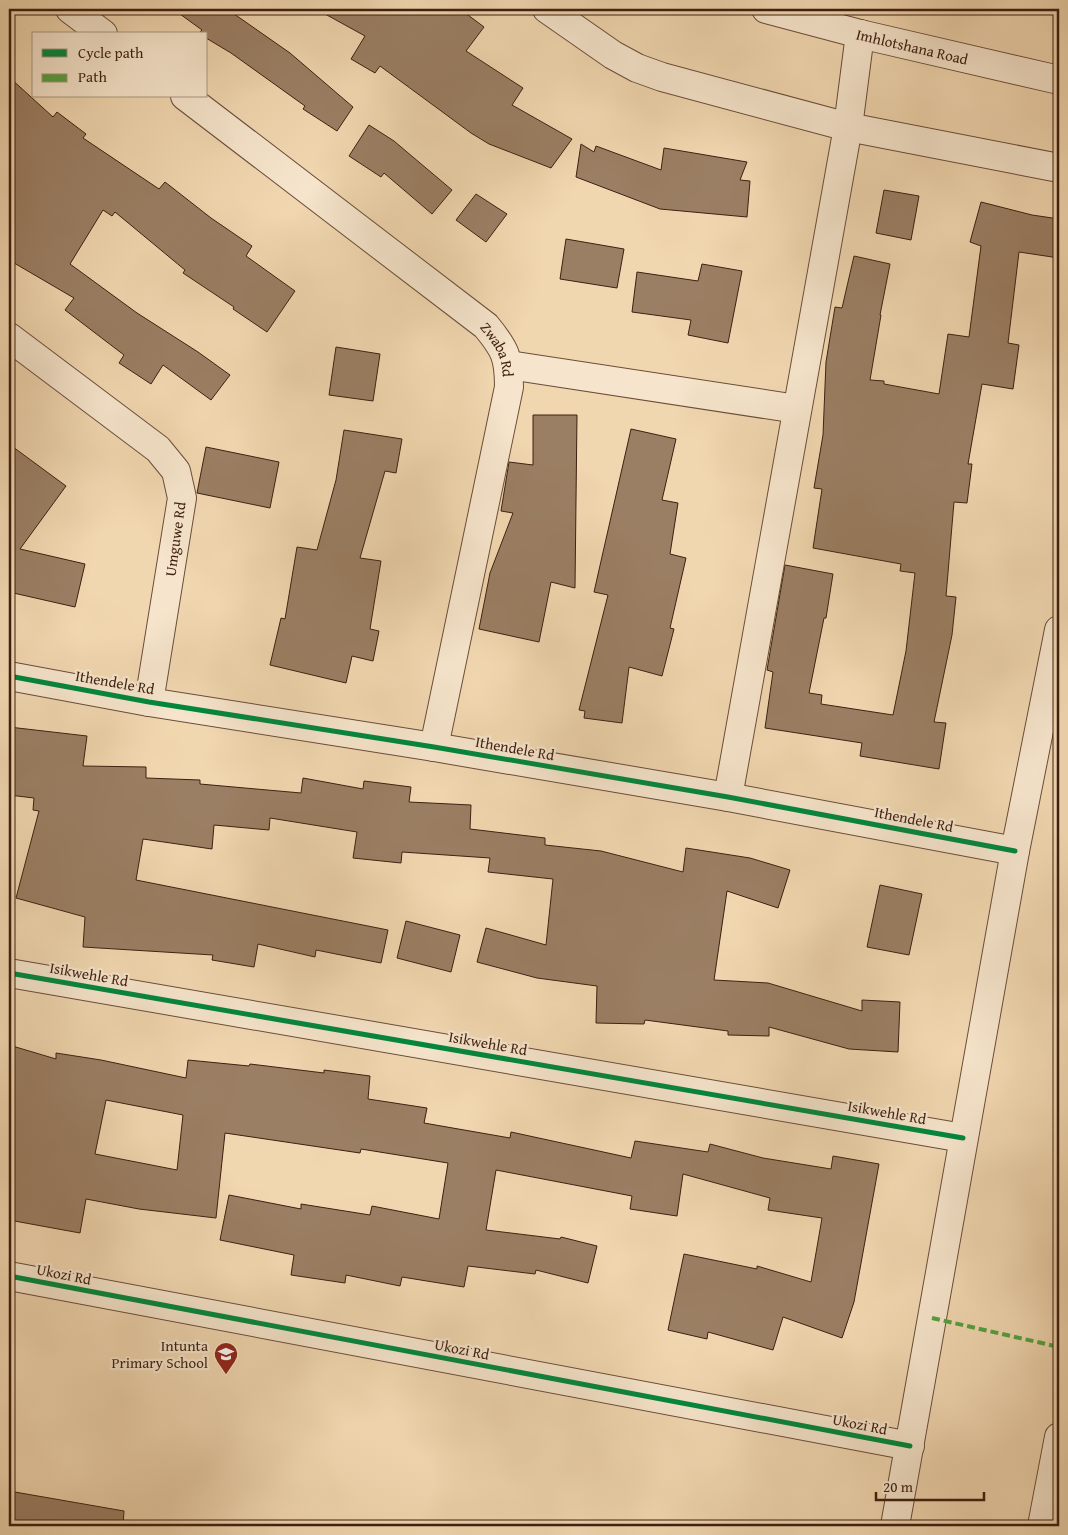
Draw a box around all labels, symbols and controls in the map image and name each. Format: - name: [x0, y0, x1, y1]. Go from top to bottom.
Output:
- street label: Imhlotshana Road: [854, 23, 970, 69]
- legend: [32, 32, 208, 98]
- text: Cycle path: [78, 42, 144, 63]
- text: Path: [78, 66, 107, 87]
- street label: Zwaba Rd: [476, 317, 519, 378]
- street label: Umguwe Rd: [159, 500, 191, 578]
- street label: Ithendele Rd: [74, 665, 156, 699]
- street label: Ithendele Rd: [474, 731, 556, 765]
- street label: Ithendele Rd: [873, 801, 955, 837]
- street label: Isikwehle Rd: [48, 957, 130, 991]
- street label: Isikwehle Rd: [447, 1026, 529, 1060]
- street label: Isikwehle Rd: [846, 1095, 928, 1129]
- street label: Ukozi Rd: [35, 1258, 93, 1290]
- street label: Ukozi Rd: [433, 1333, 491, 1365]
- place label: Intunta Primary School: [112, 1335, 208, 1373]
- school or university icon: Intunta Primary School: [213, 1341, 239, 1375]
- street label: Ukozi Rd: [831, 1408, 889, 1440]
- scale bar: [876, 1470, 983, 1502]
- text: 20 m: [883, 1476, 914, 1497]

